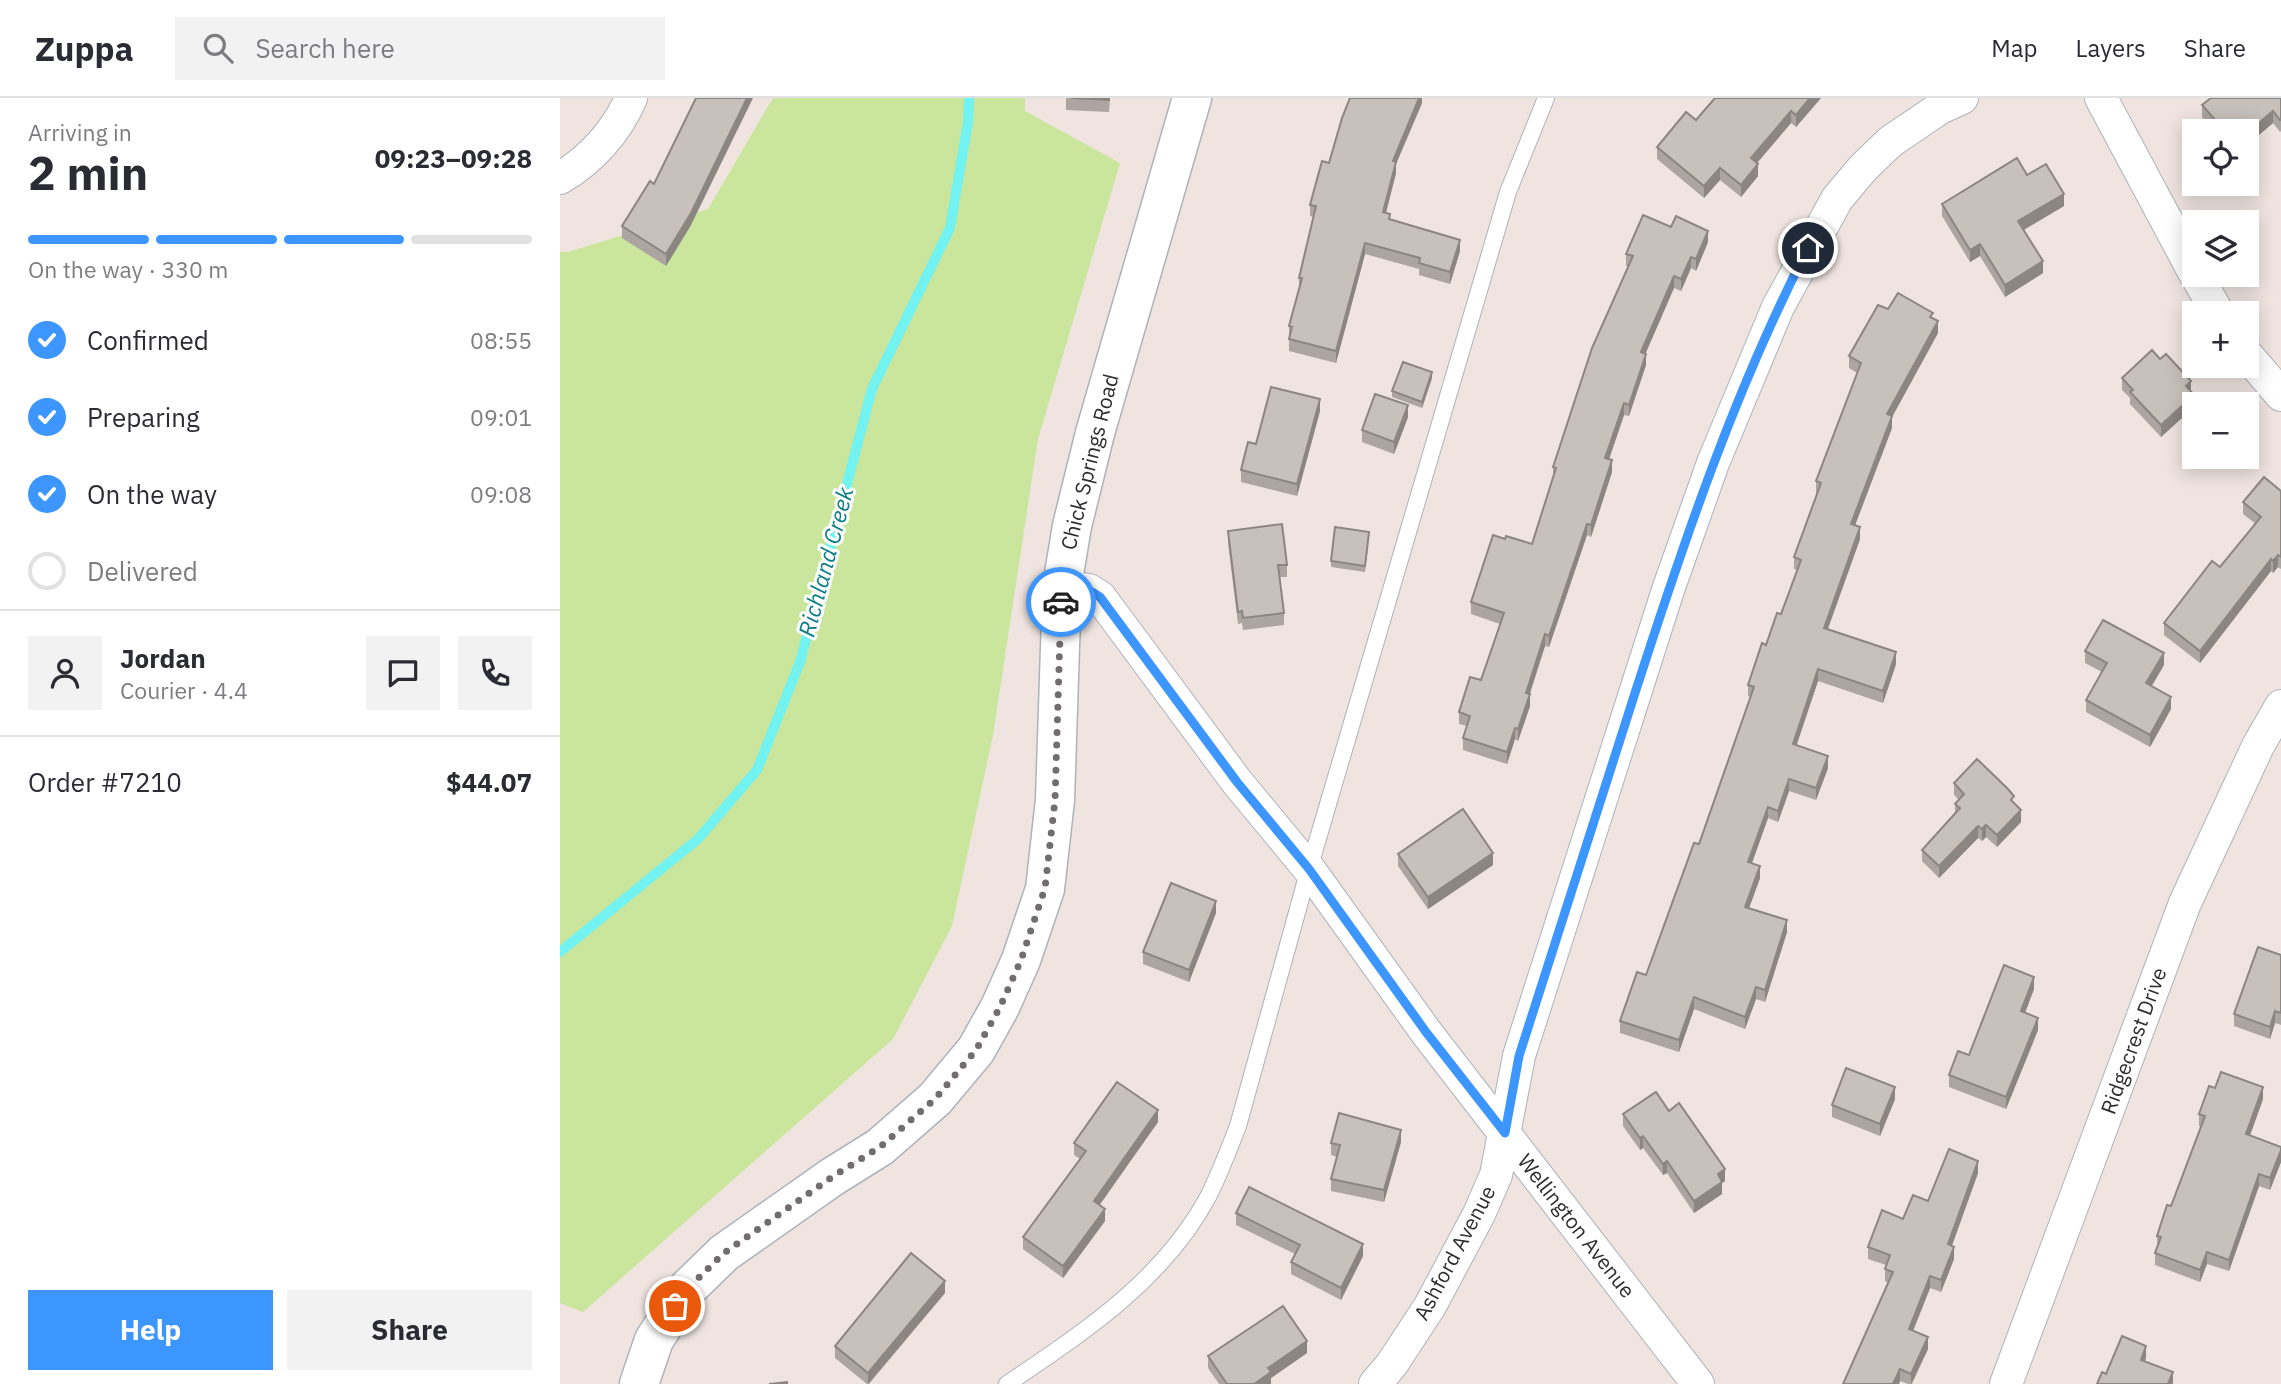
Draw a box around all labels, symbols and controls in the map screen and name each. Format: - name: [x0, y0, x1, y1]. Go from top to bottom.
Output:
- search box: [175, 17, 665, 80]
- text: Zuppa: [35, 27, 133, 70]
- icon: search: [199, 29, 237, 67]
- text: Search here: [255, 31, 395, 65]
- text: Map: [1991, 32, 2038, 64]
- text: Layers: [2076, 32, 2146, 64]
- text: Share: [2184, 32, 2246, 64]
- text: Arriving in: [28, 117, 132, 147]
- map controls: [2182, 119, 2259, 469]
- button: locate: [2182, 119, 2259, 196]
- text: 09:23–09:28: [375, 141, 532, 175]
- text: 2 min: [28, 143, 148, 203]
- button: layers: [2182, 210, 2259, 287]
- pin: [1778, 218, 1838, 278]
- icon: home: [1789, 229, 1827, 267]
- text: On the way · 330 m: [28, 254, 228, 284]
- button: +: [2182, 301, 2259, 378]
- icon: check: [28, 321, 66, 359]
- text: Confirmed: [87, 323, 209, 357]
- text: 08:55: [470, 325, 532, 355]
- street label: Chick Springs Road: [1054, 371, 1124, 553]
- button: −: [2182, 392, 2259, 469]
- icon: check: [28, 398, 66, 436]
- text: Preparing: [87, 400, 200, 434]
- text: 09:01: [470, 402, 532, 432]
- icon: check: [28, 475, 66, 513]
- text: On the way: [87, 477, 217, 511]
- text: 09:08: [470, 479, 532, 509]
- water label: Richland Creek: [791, 483, 860, 640]
- text: Delivered: [87, 554, 198, 588]
- courier: [1026, 567, 1096, 637]
- icon: car: [1042, 583, 1080, 621]
- button: person: [28, 636, 102, 710]
- button: chat: [366, 636, 440, 710]
- button: phone: [458, 636, 532, 710]
- text: Jordan: [120, 641, 206, 675]
- text: Courier · 4.4: [120, 675, 248, 705]
- text: Order #7210: [28, 765, 182, 799]
- text: $44.07: [446, 765, 532, 799]
- street label: Ridgecrest Drive: [2094, 963, 2173, 1118]
- street label: Wellington Avenue: [1512, 1148, 1642, 1303]
- street label: Ashford Avenue: [1407, 1180, 1501, 1325]
- pin: [645, 1276, 705, 1336]
- icon: bag: [656, 1287, 694, 1325]
- button: Help: [28, 1290, 273, 1370]
- button: Share: [287, 1290, 532, 1370]

